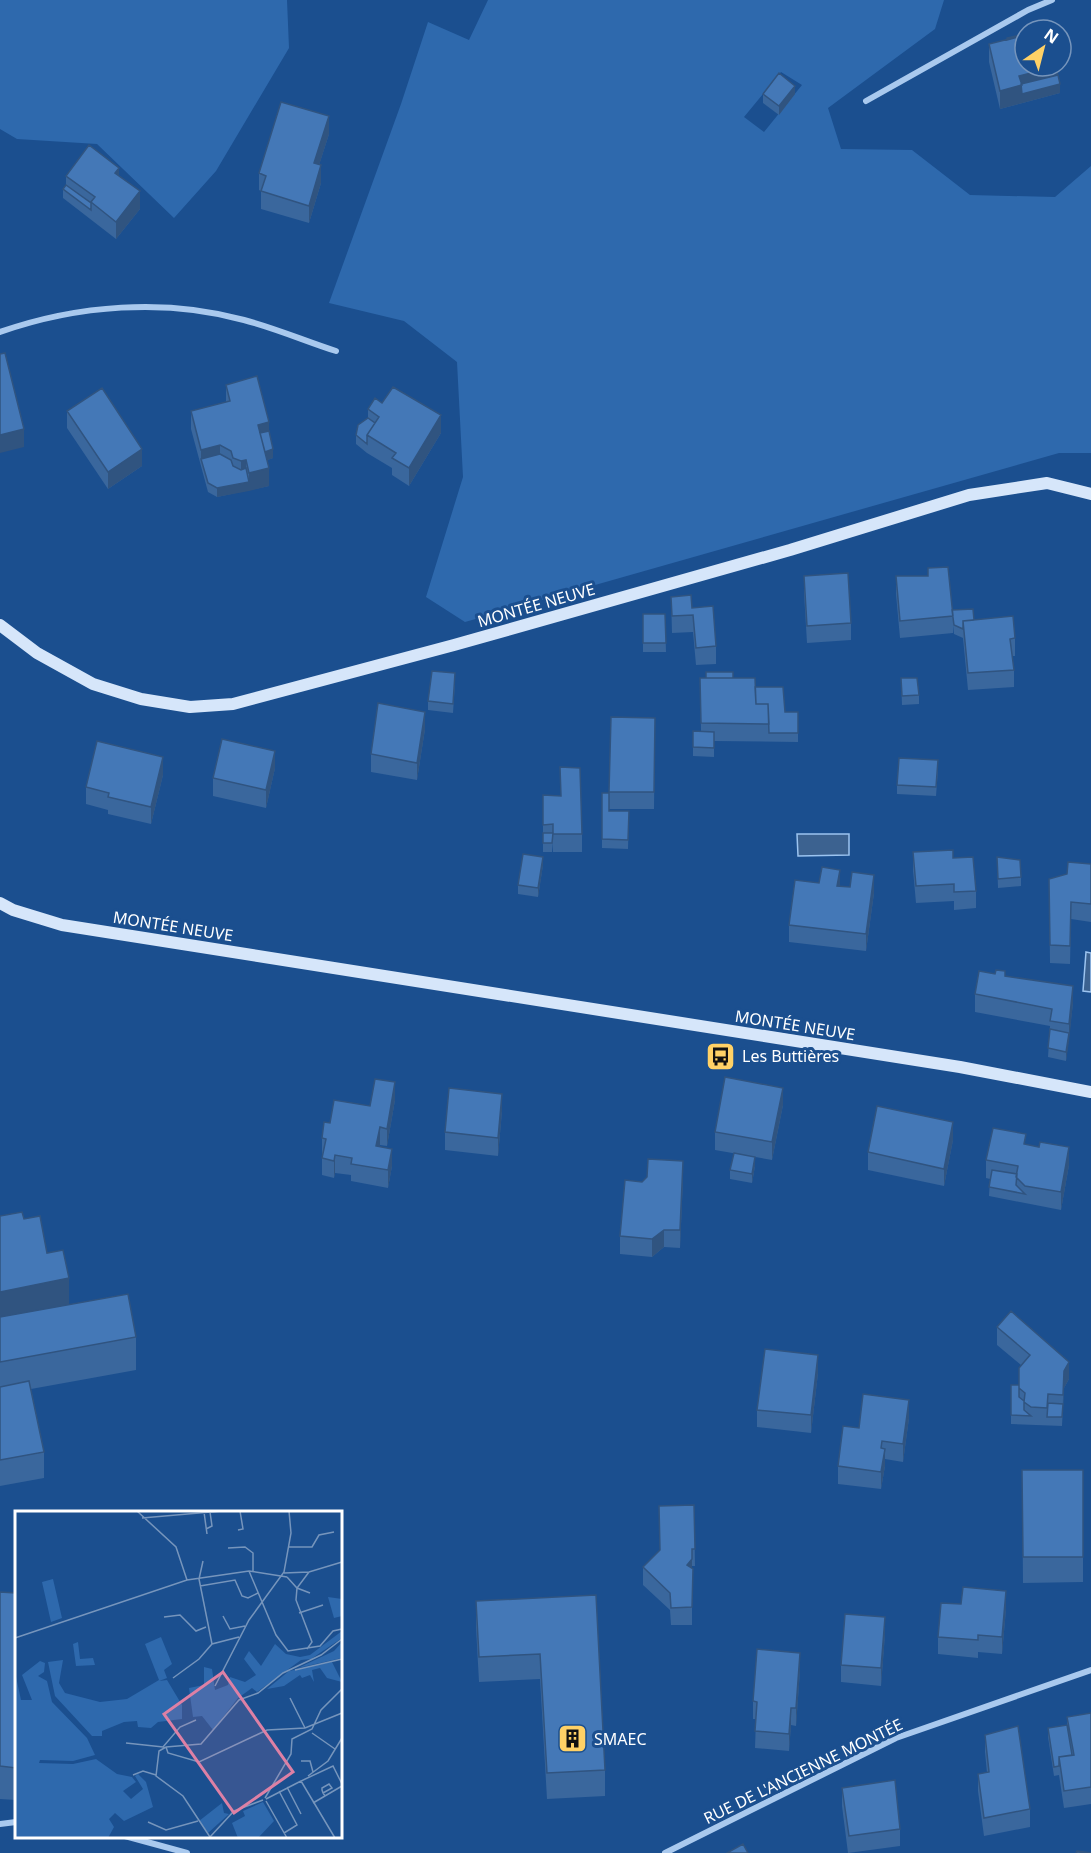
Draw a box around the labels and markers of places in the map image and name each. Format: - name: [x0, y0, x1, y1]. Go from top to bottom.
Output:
- bus stop icon: Les Buttières: [705, 1040, 737, 1072]
- place label: Les Buttières: [742, 1045, 839, 1067]
- building icon: SMAEC: [557, 1723, 589, 1755]
- place label: SMAEC: [594, 1728, 647, 1750]

